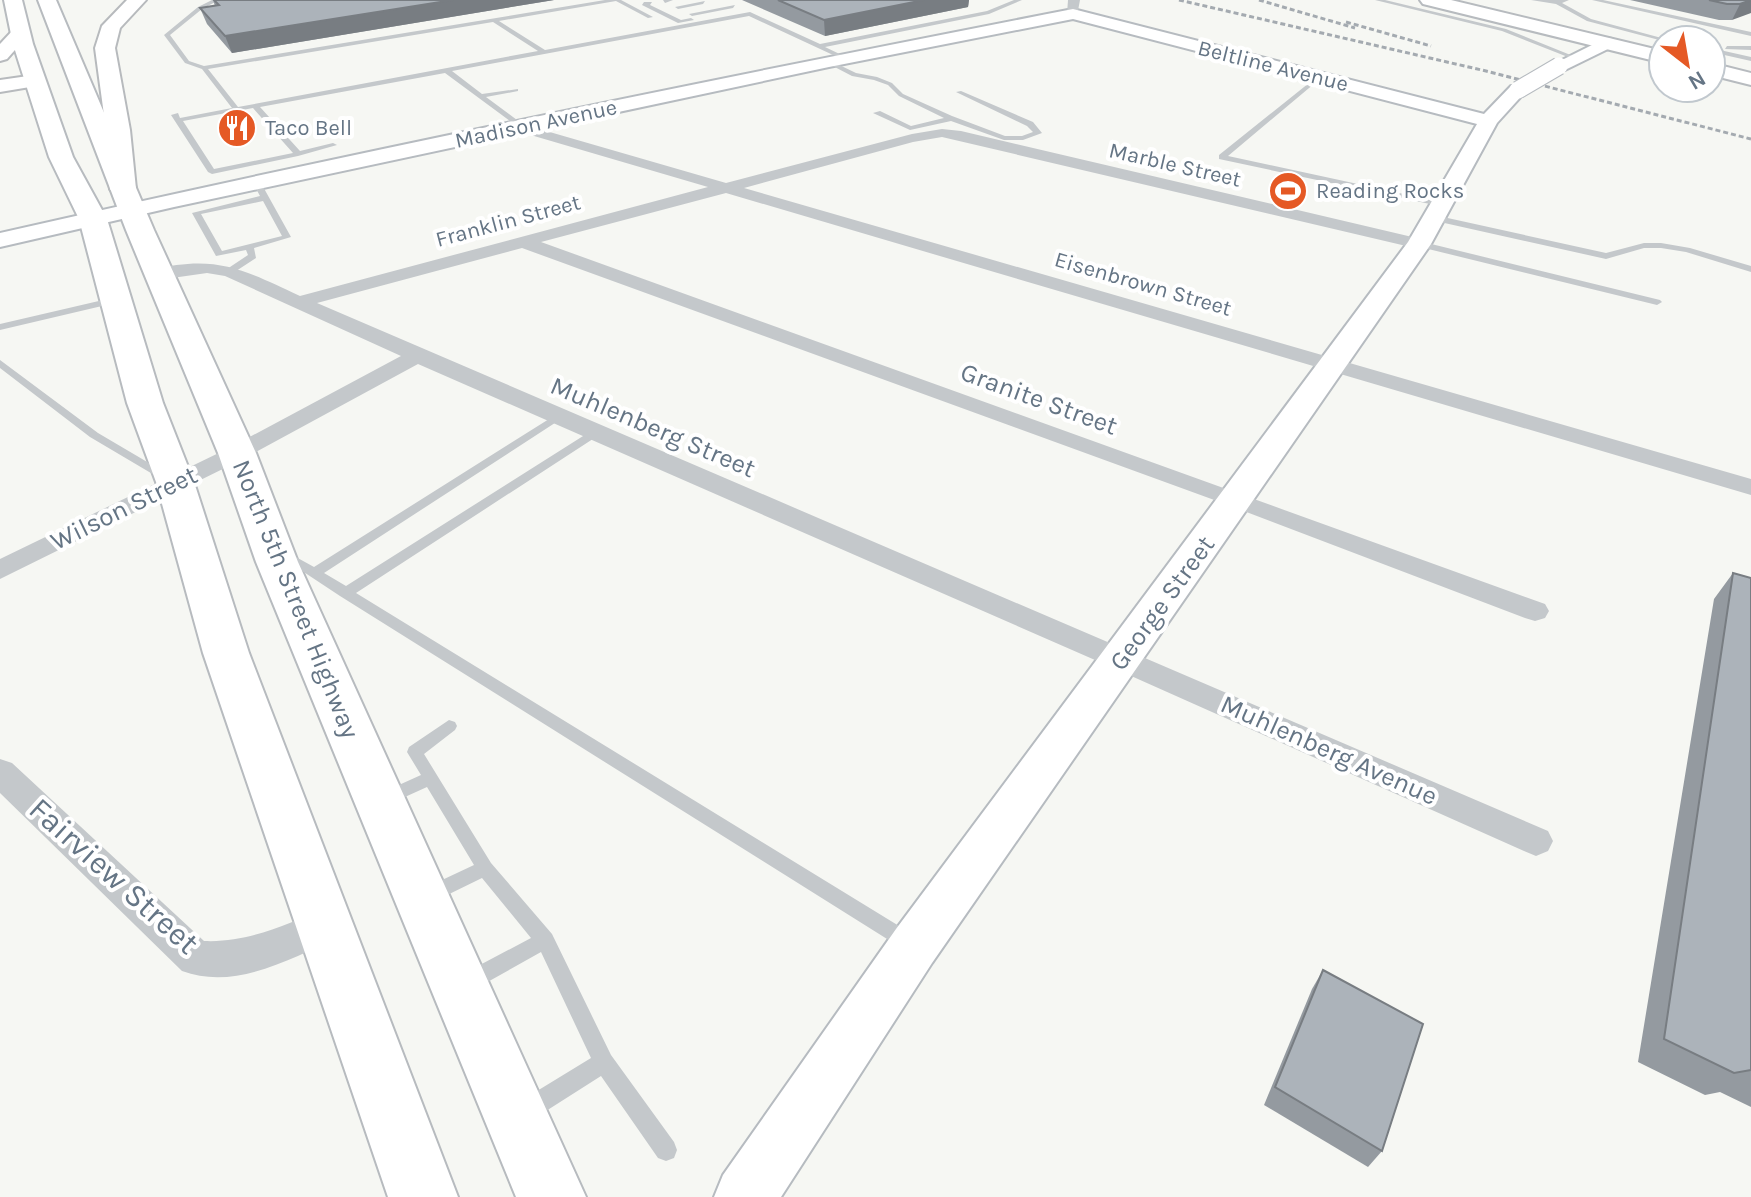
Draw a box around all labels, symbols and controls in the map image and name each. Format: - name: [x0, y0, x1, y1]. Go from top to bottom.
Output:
- north arrow: [1647, 24, 1727, 104]
- street label: Beltline Avenue: [1195, 35, 1351, 97]
- text: N: [1683, 65, 1710, 95]
- street label: Madison Avenue: [453, 94, 619, 154]
- restaurant icon: Taco Bell: [216, 107, 258, 149]
- place label: Taco Bell: [265, 115, 352, 141]
- street label: Marble Street: [1106, 137, 1244, 193]
- sports icon: Reading Rocks: [1267, 170, 1309, 212]
- place label: Reading Rocks: [1316, 178, 1464, 204]
- street label: Franklin Street: [433, 189, 583, 253]
- street label: Eisenbrown Street: [1052, 246, 1234, 322]
- street label: Granite Street: [956, 356, 1122, 442]
- street label: Muhlenberg Street: [546, 370, 760, 484]
- street label: North 5th Street Highway: [226, 455, 366, 743]
- street label: Wilson Street: [46, 459, 203, 557]
- street label: George Street: [1103, 529, 1221, 676]
- street label: Muhlenberg Avenue: [1216, 688, 1442, 812]
- street label: Fairview Street: [22, 790, 206, 962]

